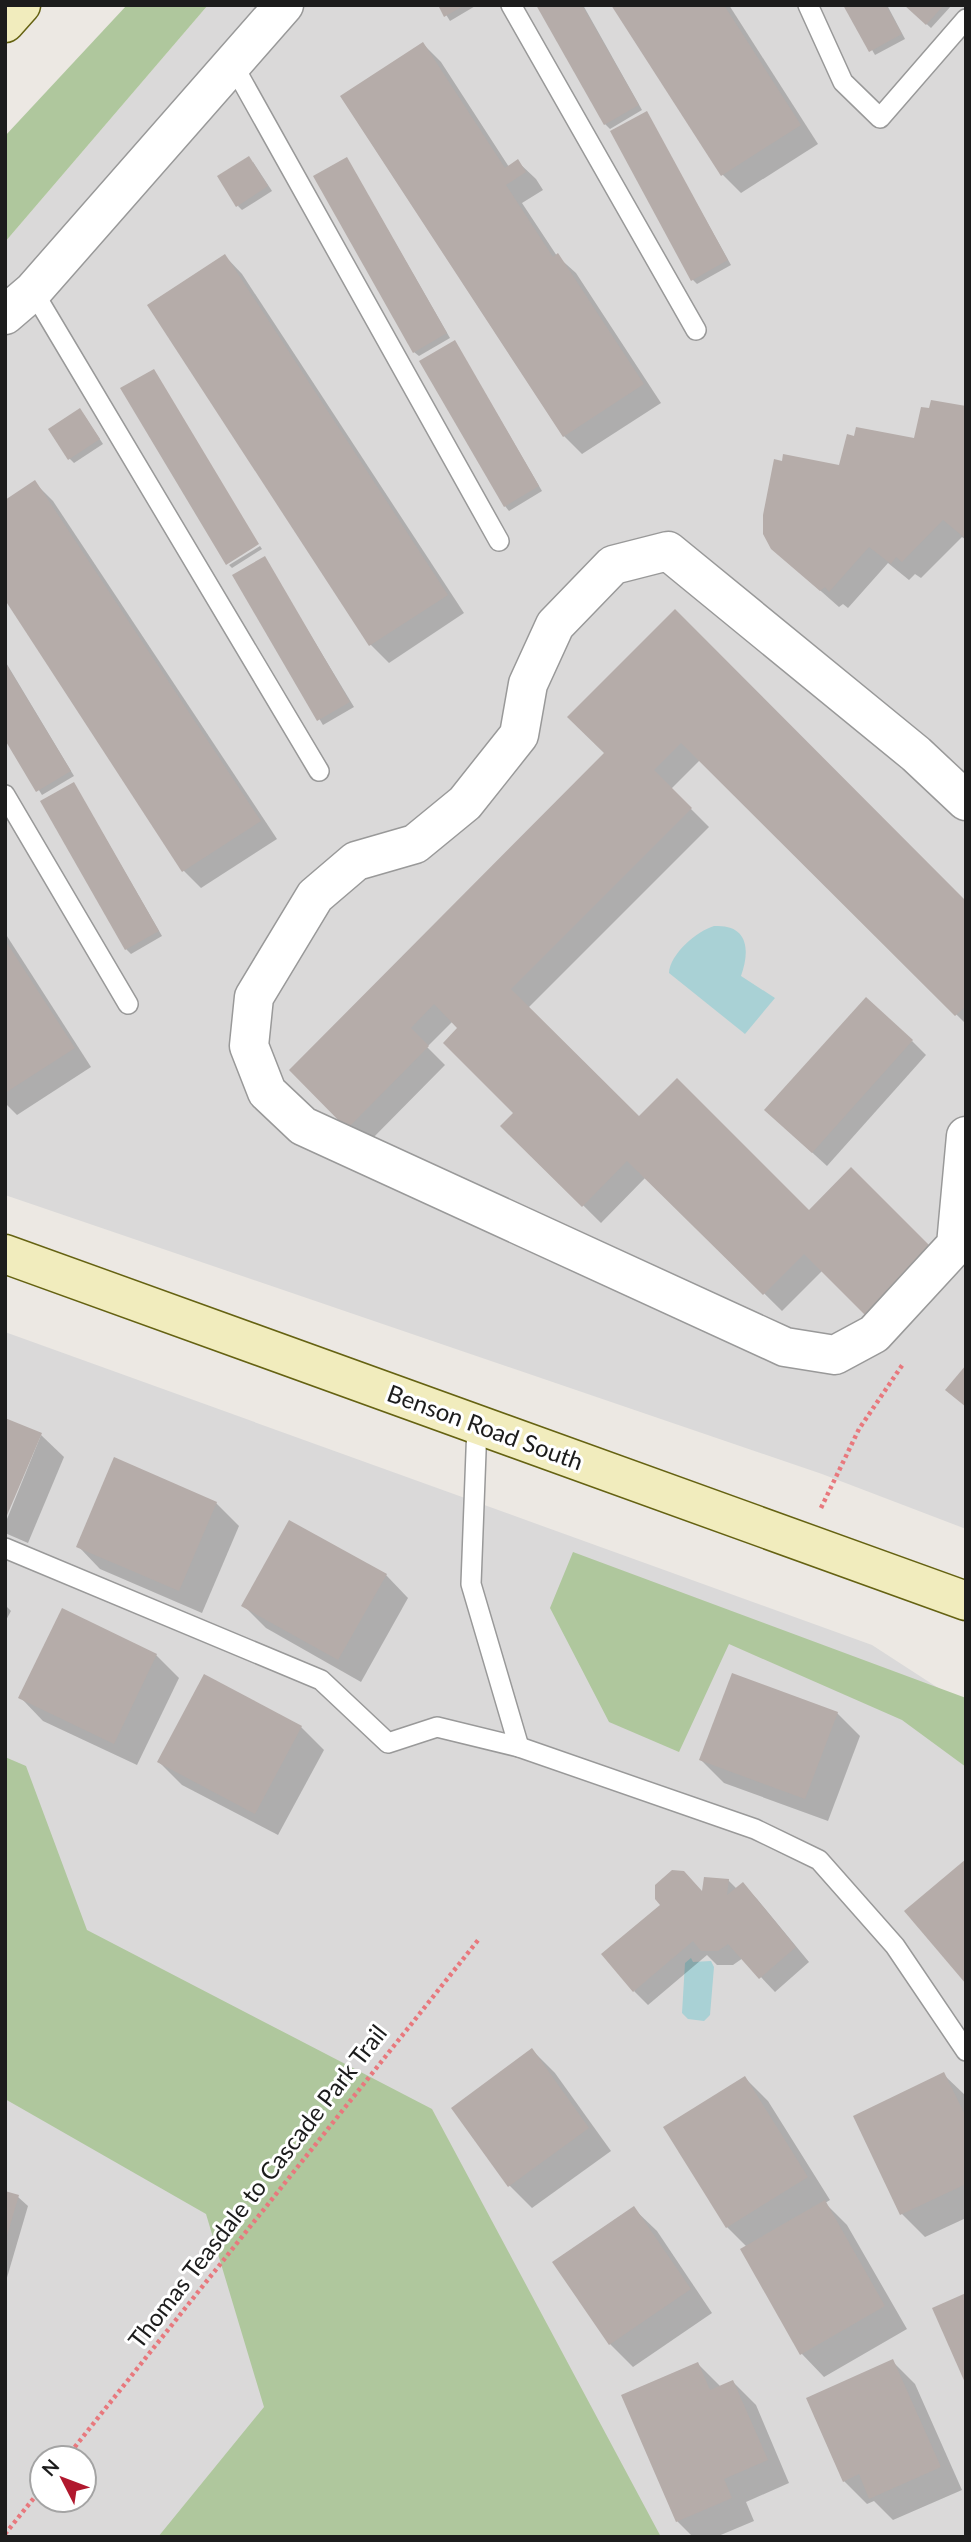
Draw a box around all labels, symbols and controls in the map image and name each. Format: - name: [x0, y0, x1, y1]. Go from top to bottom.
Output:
- street label: Benson Road South: [384, 1378, 587, 1475]
- street label: Thomas Teasdale to Cascade Park Trail: [121, 2019, 392, 2354]
- north arrow: [28, 2444, 98, 2514]
- text: N: [37, 2454, 63, 2480]

